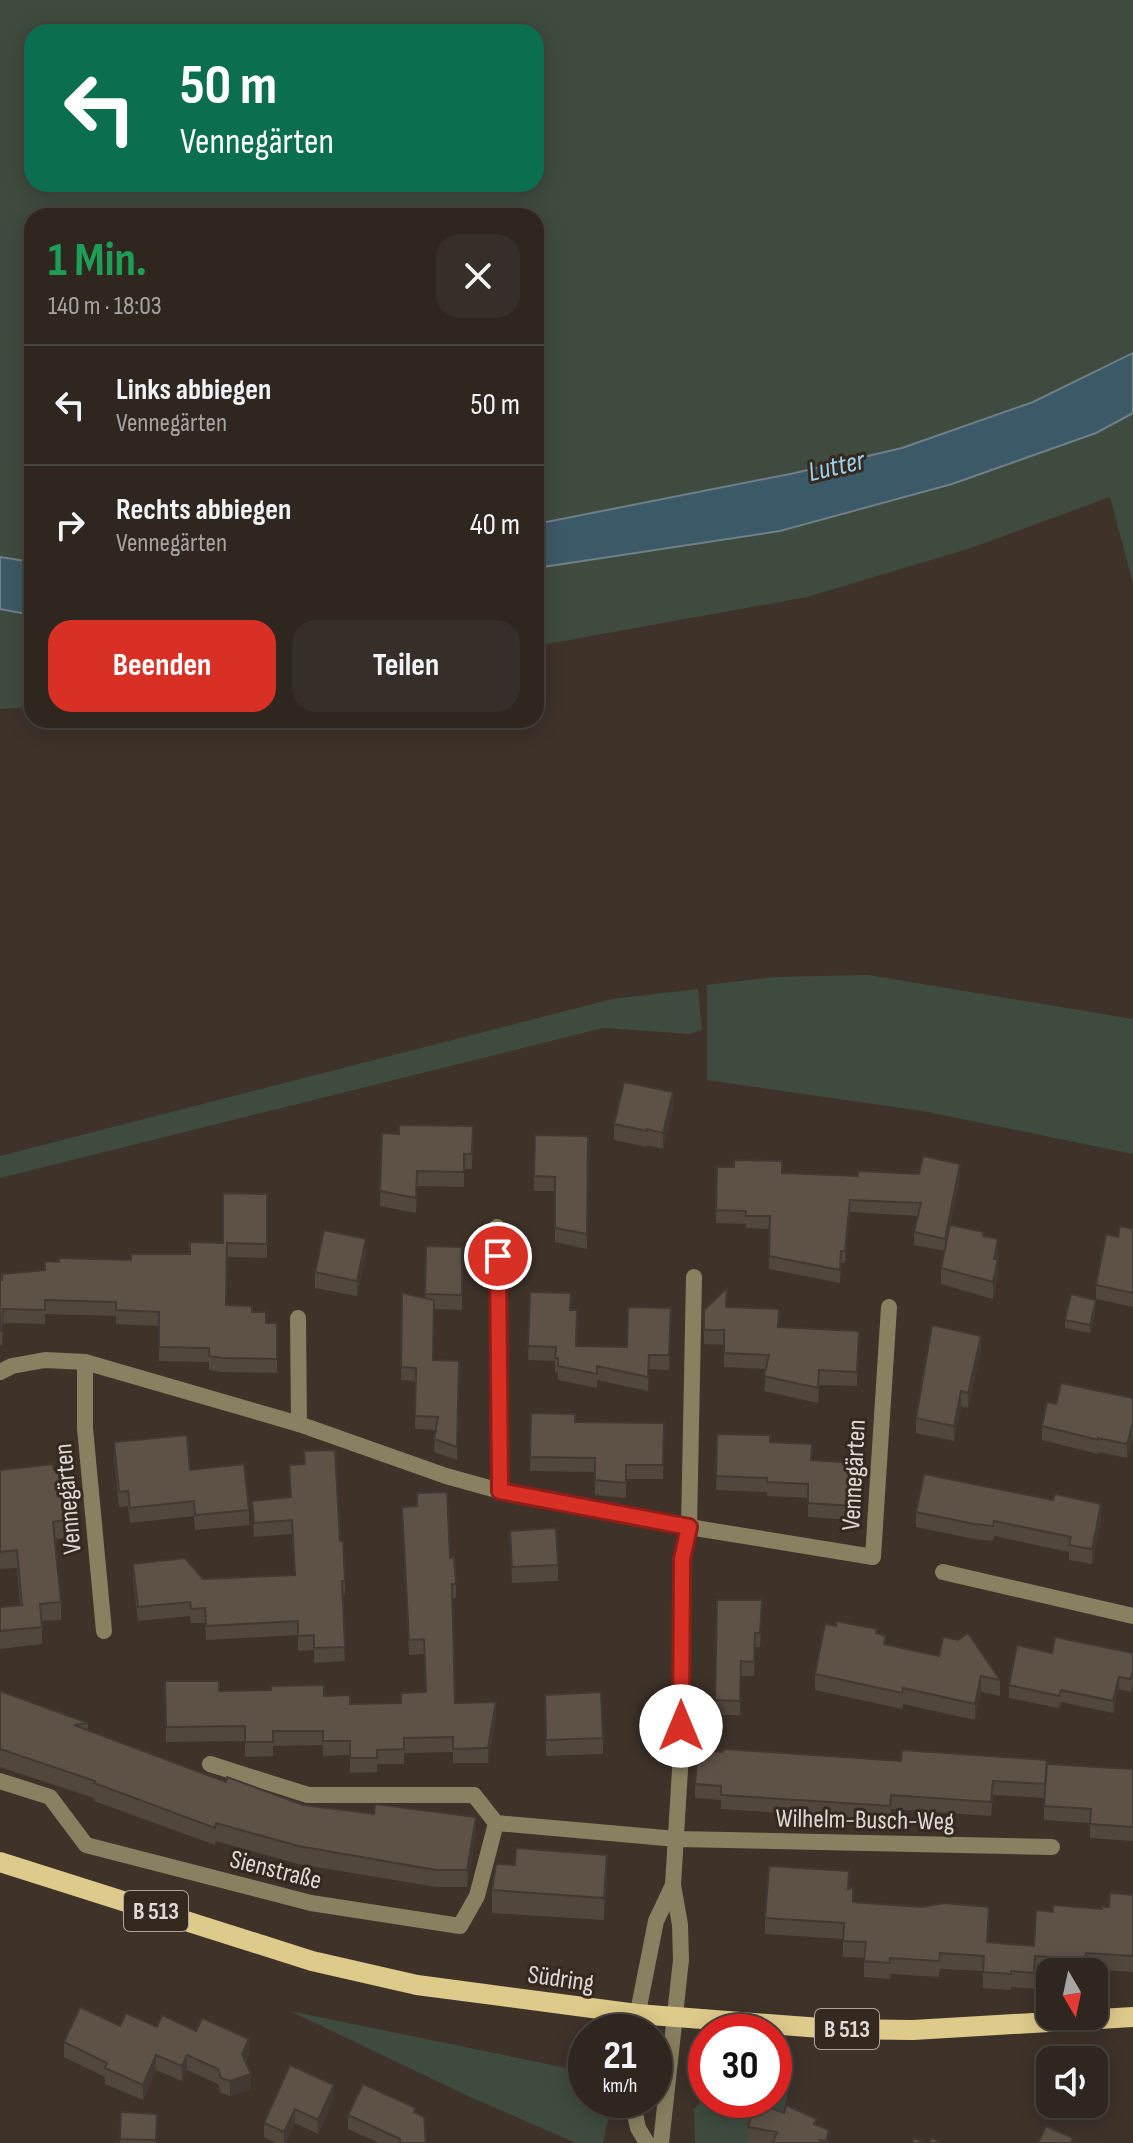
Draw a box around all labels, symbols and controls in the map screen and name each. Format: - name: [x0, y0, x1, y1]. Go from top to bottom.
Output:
- text: 50 m: [180, 53, 277, 120]
- icon: left: [48, 56, 152, 160]
- text: Vennegärten: [180, 121, 334, 164]
- text: 1 Min.: [48, 232, 147, 289]
- button: close: [436, 234, 520, 318]
- text: 140 m · 18:03: [48, 291, 162, 322]
- text: Links abbiegen: [116, 372, 271, 408]
- icon: left: [48, 383, 92, 427]
- text: 50 m: [471, 387, 520, 423]
- text: Vennegärten: [116, 408, 227, 439]
- water label: Lutter: [805, 444, 869, 489]
- text: Rechts abbiegen: [116, 492, 291, 528]
- icon: right: [48, 503, 92, 547]
- text: 40 m: [470, 507, 520, 543]
- text: Vennegärten: [116, 528, 227, 559]
- button: Beenden: [48, 620, 276, 712]
- button: Teilen: [292, 620, 520, 712]
- pin: [464, 1222, 532, 1290]
- icon: arrive: [476, 1234, 520, 1278]
- street label: Vennegärten: [836, 1419, 873, 1531]
- street label: Vennegärten: [48, 1442, 89, 1556]
- position arrow: [639, 1684, 723, 1768]
- street label: Wilhelm-Busch-Weg: [775, 1803, 955, 1838]
- street label: Sienstraße: [227, 1844, 325, 1897]
- road number: B 513: [124, 1891, 188, 1931]
- north arrow: [1036, 1958, 1108, 2030]
- map controls: [1036, 1958, 1108, 2118]
- street label: Südring: [526, 1959, 596, 1999]
- road number: B 513: [815, 2009, 879, 2049]
- speed limit sign: 30: [688, 2014, 792, 2118]
- text: 21: [603, 2032, 637, 2080]
- button: sound: [1036, 2046, 1108, 2118]
- text: km/h: [603, 2074, 637, 2098]

